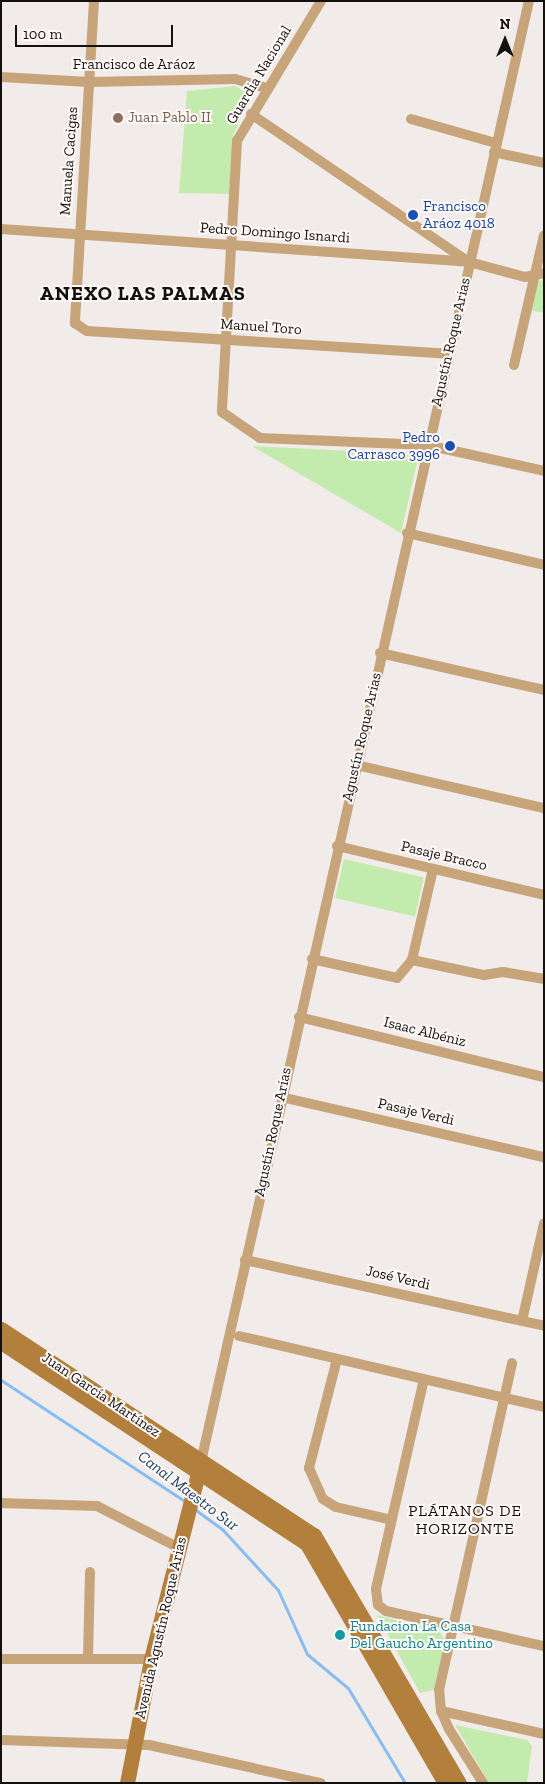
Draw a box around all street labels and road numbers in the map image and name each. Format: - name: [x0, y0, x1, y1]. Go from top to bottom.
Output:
- street label: Guardia Nacional: [222, 22, 296, 128]
- street label: Francisco de Aráoz: [73, 56, 195, 74]
- street label: Manuela Cacigas: [56, 106, 82, 216]
- street label: Pedro Domingo Isnardi: [199, 219, 351, 247]
- street label: Agustín Roque Arias: [427, 276, 475, 408]
- street label: Manuel Toro: [220, 315, 302, 339]
- street label: Agustín Roque Arias: [338, 671, 386, 803]
- street label: Pasaje Bracco: [399, 837, 489, 875]
- street label: Isaac Albéniz: [382, 1013, 468, 1051]
- street label: Agustín Roque Arias: [250, 1065, 296, 1199]
- street label: Pasaje Verdi: [376, 1094, 456, 1130]
- street label: José Verdi: [364, 1262, 432, 1294]
- street label: Juan García Martínez: [38, 1349, 164, 1441]
- street label: Avenida Agustín Roque Arias: [131, 1535, 191, 1721]

